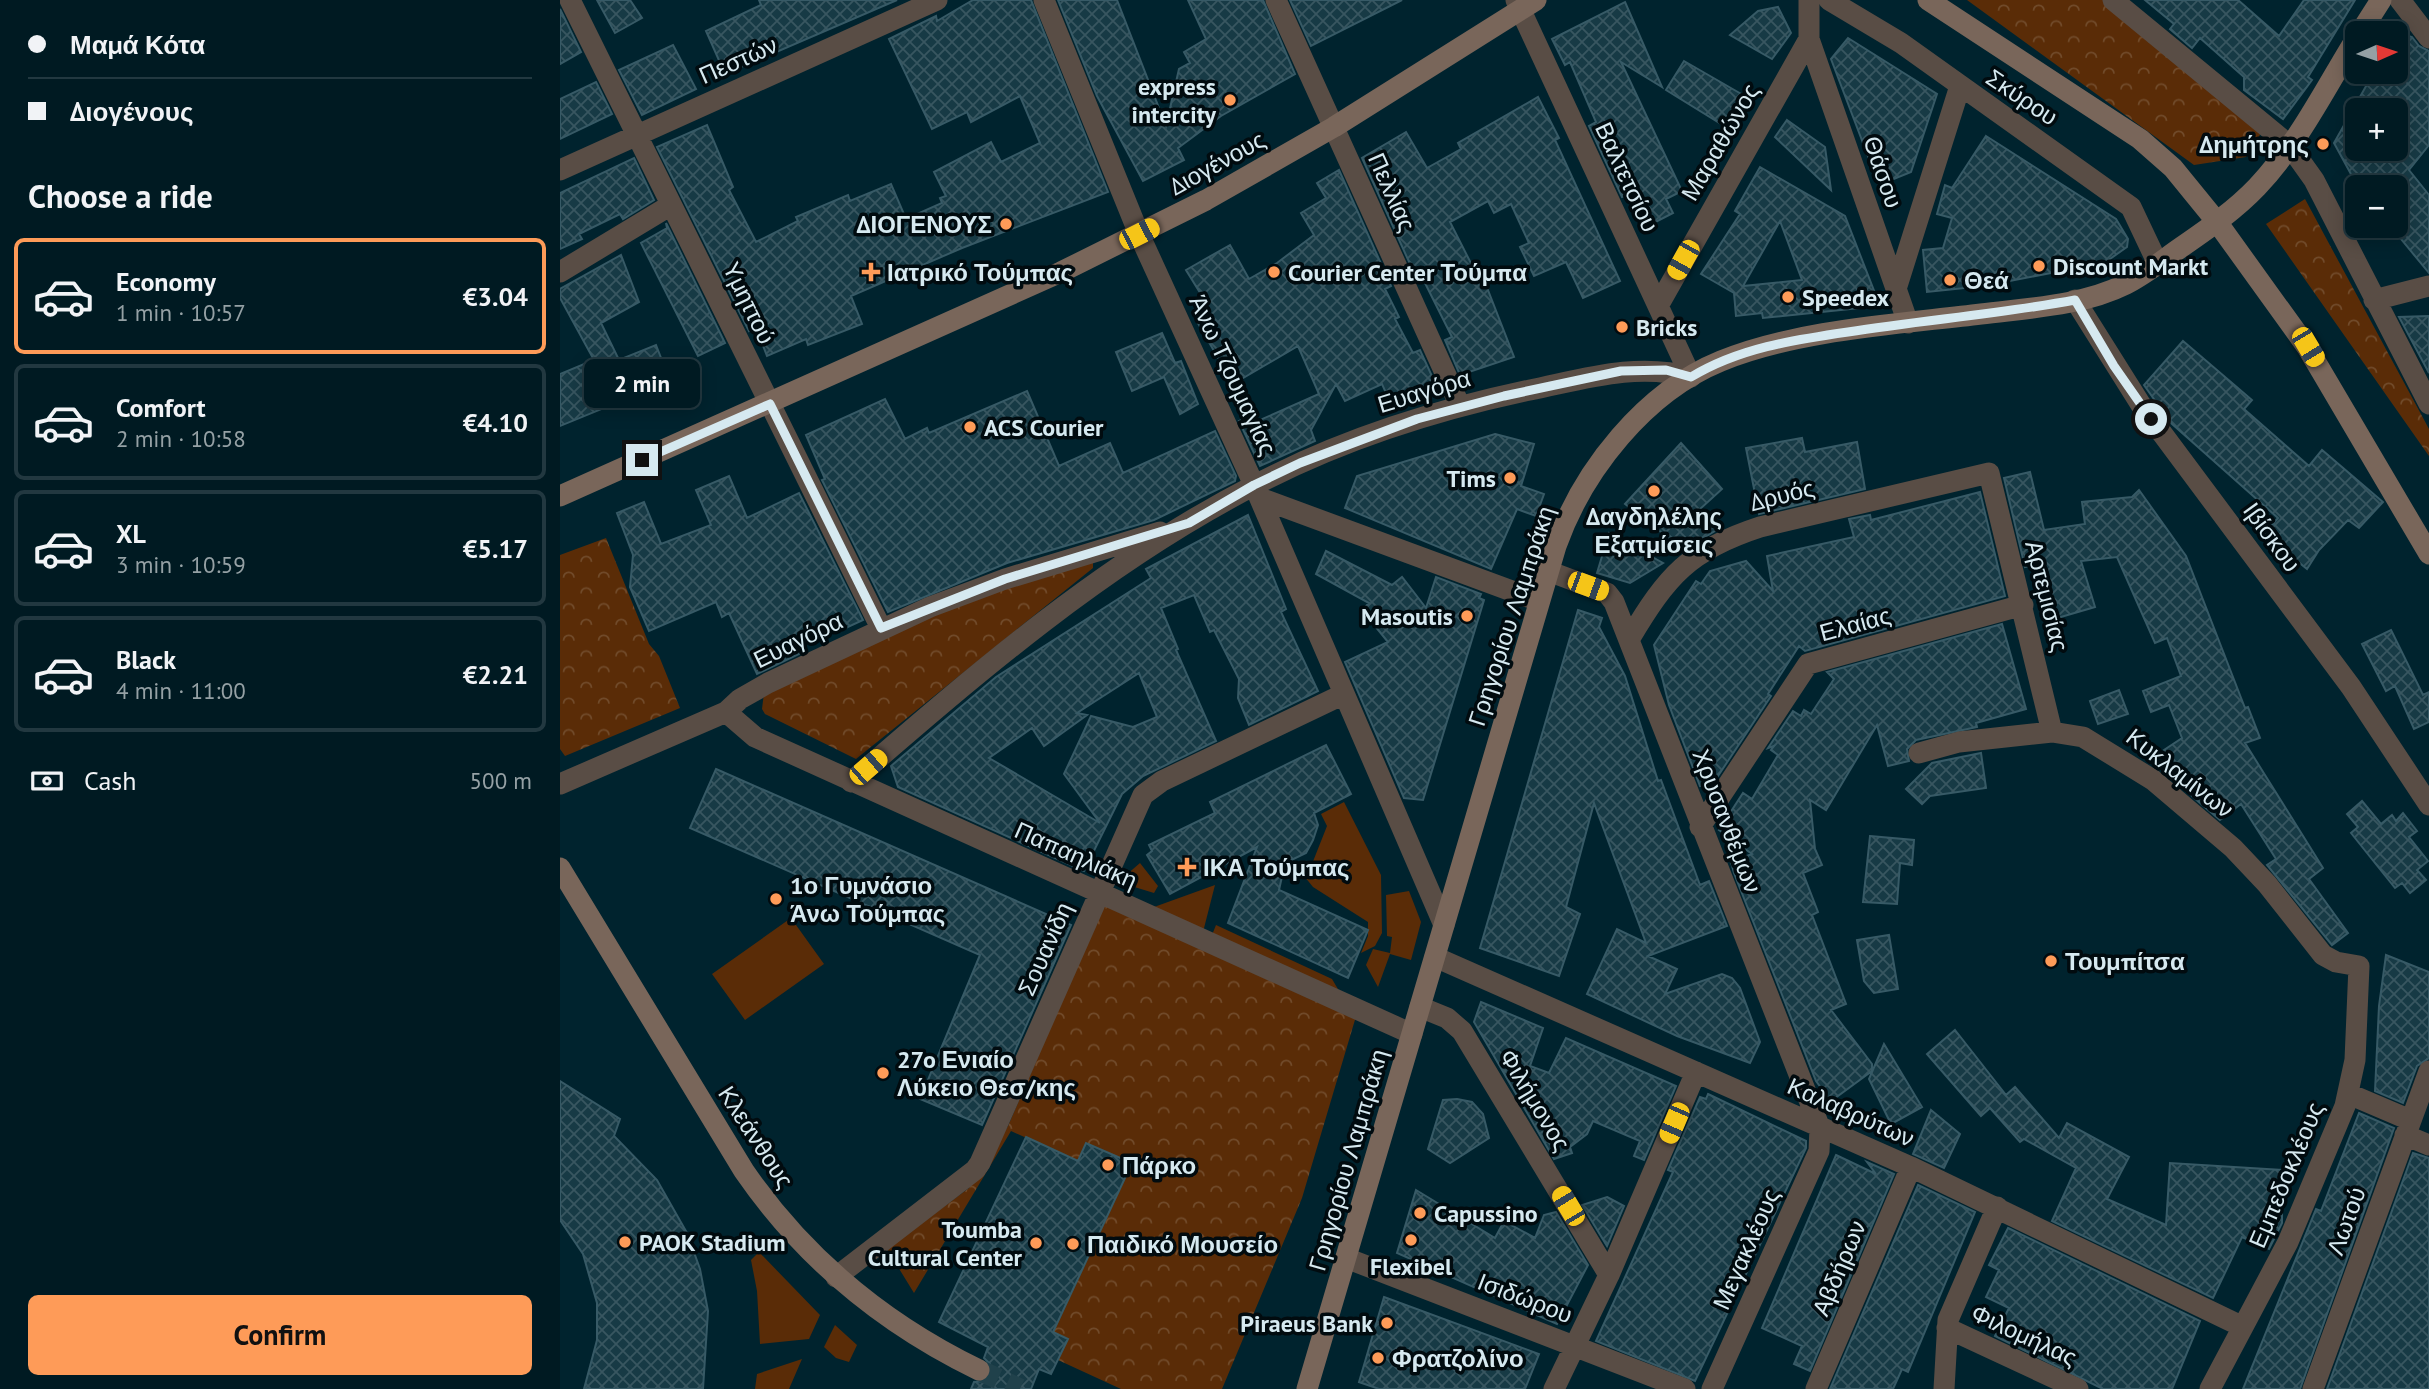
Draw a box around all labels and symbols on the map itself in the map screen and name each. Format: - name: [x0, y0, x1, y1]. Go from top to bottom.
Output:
- north arrow: [2345, 21, 2408, 84]
- street label: Πεστών: [694, 29, 782, 91]
- street label: Σκύρου: [1980, 62, 2064, 132]
- place label: express intercity: [1131, 71, 1217, 130]
- street label: Μαραθώνος: [1674, 78, 1766, 206]
- marker: express intercity: [1222, 92, 1238, 108]
- street label: Βαλτετσίου: [1588, 117, 1666, 237]
- street label: Διογένους: [1164, 124, 1270, 202]
- place label: Δημήτρης: [2199, 129, 2309, 160]
- street label: Θάσου: [1856, 132, 1910, 212]
- marker: Δημήτρης: [2315, 136, 2331, 152]
- street label: Πελλίας: [1361, 148, 1423, 236]
- place label: ΔΙΟΓΕΝΟΥΣ: [856, 209, 992, 240]
- car: [1116, 215, 1163, 253]
- marker: ΔΙΟΓΕΝΟΥΣ: [998, 216, 1014, 232]
- car: [1664, 237, 1703, 283]
- place label: Discount Markt: [2053, 251, 2209, 282]
- street label: Υμηττού: [716, 257, 782, 349]
- place label: Ιατρικό Τούμπας: [887, 257, 1073, 288]
- place label: Courier Center Τούμπα: [1288, 257, 1527, 288]
- marker: Discount Markt: [2031, 258, 2047, 274]
- marker: Ιατρικό Τούμπας: [861, 262, 881, 282]
- marker: Courier Center Τούμπα: [1266, 264, 1282, 280]
- place label: Θεά: [1964, 265, 2009, 296]
- marker: Θεά: [1942, 272, 1958, 288]
- place label: Speedex: [1802, 282, 1890, 313]
- marker: Speedex: [1780, 289, 1796, 305]
- street label: Άνω Τζουμαγίας: [1182, 290, 1284, 460]
- place label: Bricks: [1636, 312, 1697, 343]
- marker: Bricks: [1614, 319, 1630, 335]
- car: [2289, 324, 2328, 370]
- callout: 2 min: [584, 358, 700, 407]
- street label: Ευαγόρα: [1374, 362, 1474, 420]
- route start: [2135, 403, 2167, 435]
- place label: ACS Courier: [984, 412, 1104, 443]
- marker: ACS Courier: [962, 419, 978, 435]
- route end: [626, 444, 658, 476]
- place label: Tims: [1446, 463, 1496, 494]
- marker: Tims: [1502, 470, 1518, 486]
- street label: Δρυός: [1747, 472, 1817, 518]
- marker: Δαγδηλέλης Εξατμίσεις: [1646, 483, 1662, 499]
- street label: Ιβίσκου: [2236, 496, 2308, 578]
- place label: Δαγδηλέλης Εξατμίσεις: [1586, 501, 1722, 560]
- street label: Γρηγορίου Λαμπράκη: [1461, 502, 1561, 730]
- street label: Αρτεμισίας: [2018, 537, 2076, 655]
- car: [1565, 569, 1612, 603]
- street label: Ελαίας: [1816, 600, 1894, 648]
- place label: Masoutis: [1361, 601, 1453, 632]
- street label: Ευαγόρα: [748, 605, 848, 675]
- marker: Masoutis: [1459, 608, 1475, 624]
- street label: Κυκλαμίνων: [2120, 721, 2240, 825]
- car: [846, 745, 891, 789]
- street label: Χρυσανθέμων: [1685, 745, 1769, 897]
- street label: Παπαηλιάκη: [1010, 814, 1142, 896]
- place label: ΙΚΑ Τούμπας: [1203, 852, 1350, 883]
- marker: ΙΚΑ Τούμπας: [1177, 857, 1197, 877]
- place label: 1ο Γυμνάσιο Άνω Τούμπας: [790, 870, 945, 929]
- marker: 1ο Γυμνάσιο Άνω Τούμπας: [768, 891, 784, 907]
- street label: Σουανίδη: [1011, 897, 1079, 1001]
- place label: Τουμπίτσα: [2065, 946, 2185, 977]
- marker: Τουμπίτσα: [2043, 953, 2059, 969]
- street label: Φιλήμονος: [1493, 1043, 1577, 1157]
- place label: 27o Ενιαίο Λύκειο Θεσ/κης: [897, 1044, 1076, 1103]
- street label: Γρηγορίου Λαμπράκη: [1301, 1045, 1395, 1275]
- marker: 27o Ενιαίο Λύκειο Θεσ/κης: [875, 1065, 891, 1081]
- street label: Καλαβρύτων: [1783, 1070, 1919, 1154]
- street label: Κλεάνθους: [711, 1080, 801, 1194]
- street label: Εμπεδοκλέους: [2241, 1097, 2331, 1253]
- car: [1657, 1100, 1692, 1146]
- place label: Πάρκο: [1122, 1150, 1196, 1181]
- marker: Πάρκο: [1100, 1157, 1116, 1173]
- car: [1549, 1183, 1588, 1229]
- street label: Λωτού: [2319, 1183, 2373, 1259]
- street label: Μεγακλέους: [1706, 1184, 1786, 1314]
- place label: Capussino: [1434, 1198, 1538, 1229]
- marker: Capussino: [1412, 1205, 1428, 1221]
- place label: Toumba Cultural Center: [868, 1214, 1023, 1273]
- street label: Αβδήρων: [1805, 1215, 1873, 1321]
- place label: PAOK Stadium: [639, 1227, 786, 1258]
- place label: Παιδικό Μουσείο: [1087, 1229, 1278, 1260]
- marker: Flexibel: [1403, 1232, 1419, 1248]
- marker: PAOK Stadium: [617, 1234, 633, 1250]
- marker: Toumba Cultural Center: [1028, 1235, 1044, 1251]
- marker: Παιδικό Μουσείο: [1065, 1236, 1081, 1252]
- place label: Flexibel: [1370, 1251, 1453, 1282]
- street label: Ισιδώρου: [1473, 1266, 1577, 1330]
- street label: Φιλομήλας: [1966, 1297, 2082, 1373]
- place label: Piraeus Bank: [1240, 1308, 1373, 1339]
- marker: Piraeus Bank: [1379, 1315, 1395, 1331]
- place label: Φρατζολίνο: [1392, 1343, 1524, 1374]
- marker: Φρατζολίνο: [1370, 1350, 1386, 1366]

